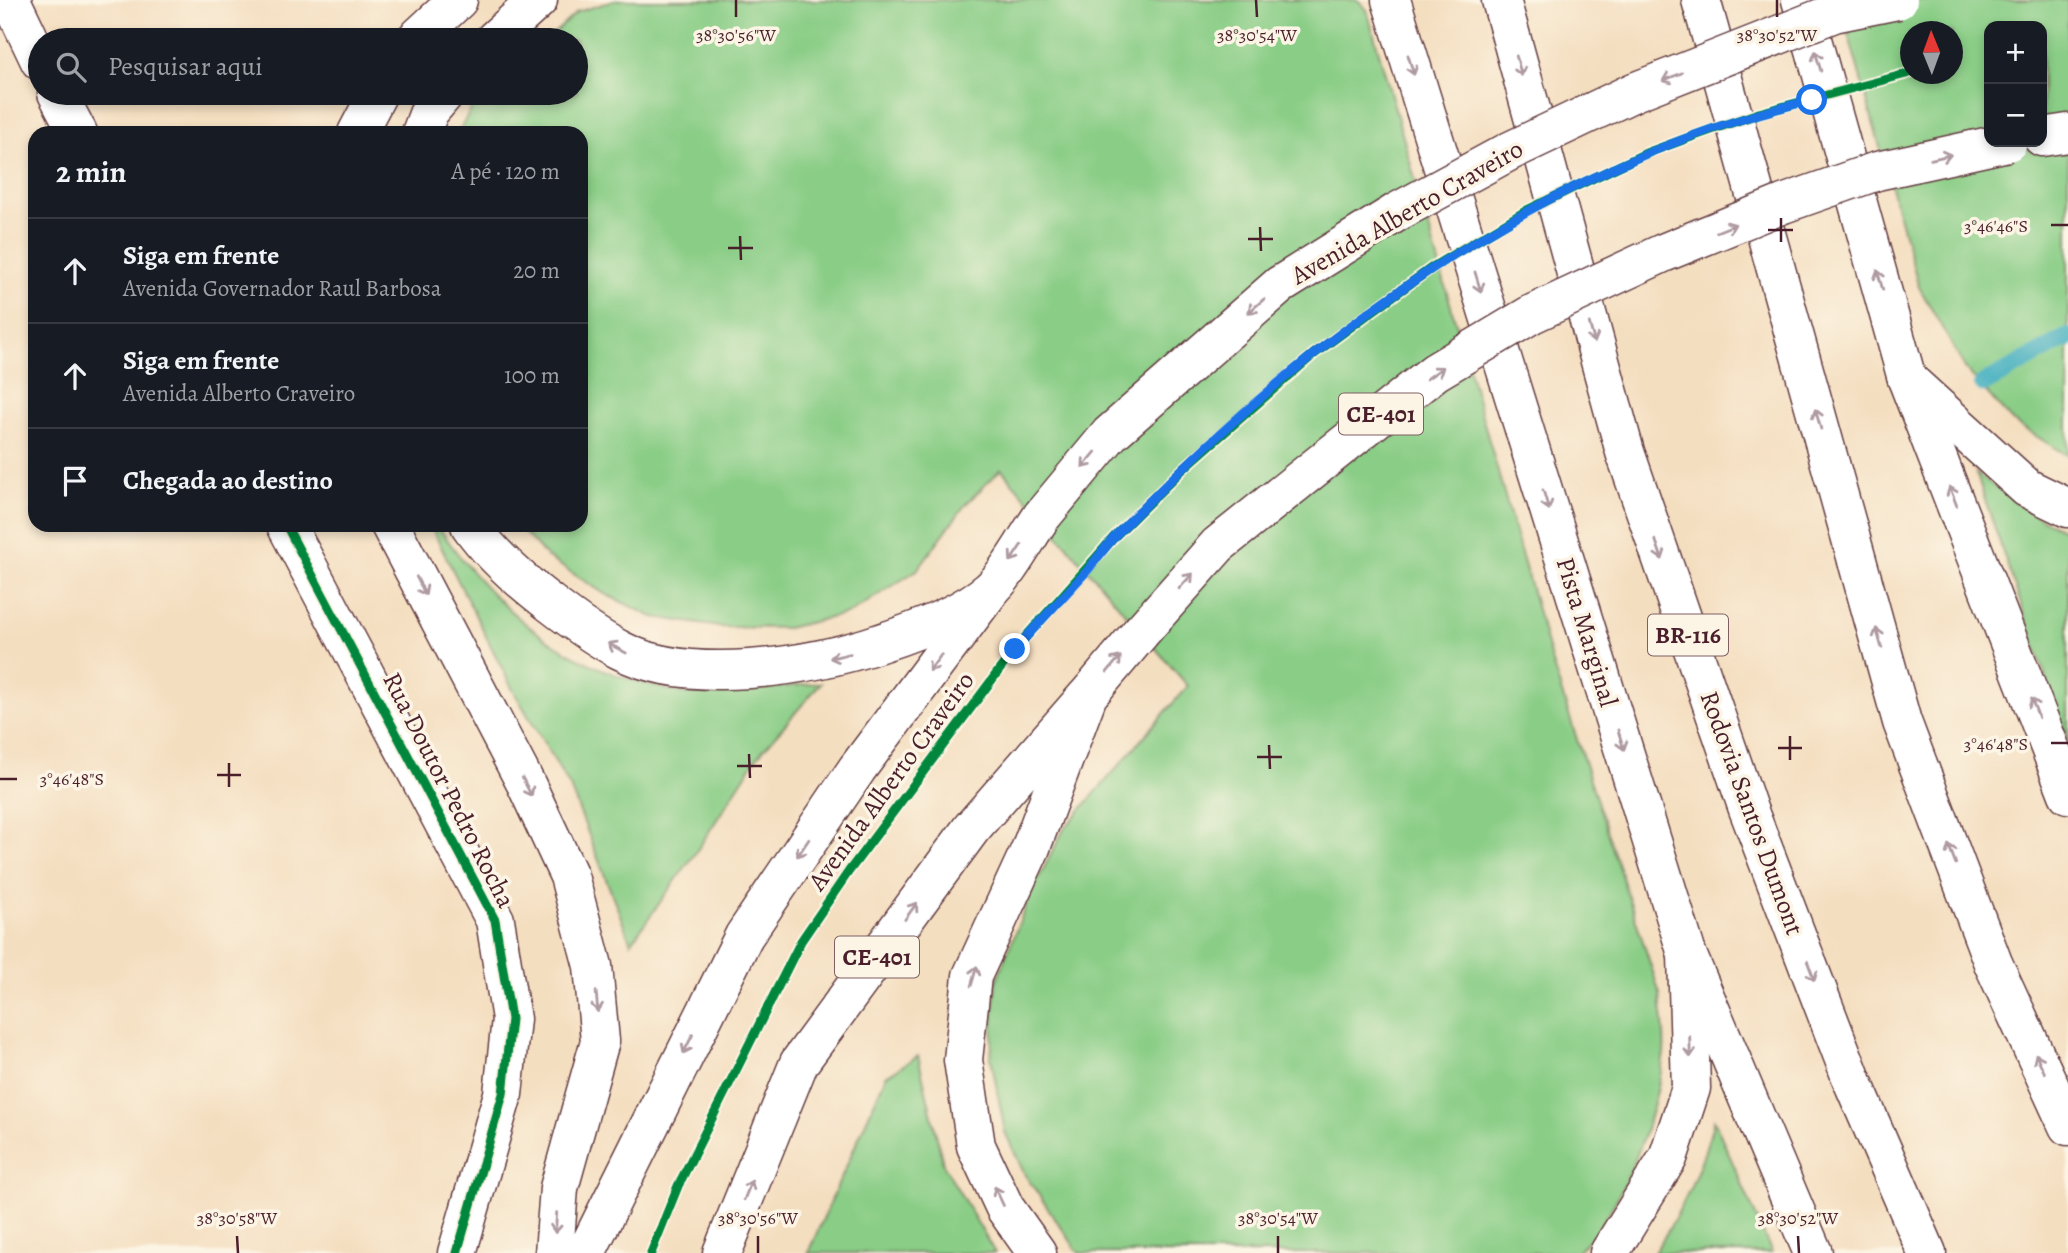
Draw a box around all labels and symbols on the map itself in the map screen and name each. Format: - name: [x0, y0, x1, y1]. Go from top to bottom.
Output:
- north arrow: [1900, 21, 1963, 84]
- text: 38°30'56"W: [696, 23, 776, 47]
- text: 38°30'54"W: [1217, 23, 1297, 47]
- text: 38°30'52"W: [1737, 23, 1817, 47]
- one-way arrow: [1811, 51, 1824, 73]
- one-way arrow: [1405, 54, 1418, 76]
- one-way arrow: [1514, 55, 1527, 77]
- one-way arrow: [1662, 72, 1684, 85]
- route start: [1796, 84, 1827, 115]
- street label: Avenida Alberto Craveiro: [1284, 131, 1530, 293]
- one-way arrow: [1930, 149, 1952, 162]
- text: 3°46'46"S: [1964, 214, 2028, 238]
- one-way arrow: [1714, 220, 1736, 233]
- one-way arrow: [1873, 270, 1886, 292]
- one-way arrow: [1473, 271, 1486, 293]
- one-way arrow: [1247, 298, 1265, 314]
- one-way arrow: [1587, 321, 1600, 343]
- one-way arrow: [1425, 366, 1444, 380]
- road number: CE-401: [1339, 394, 1423, 435]
- one-way arrow: [1811, 408, 1824, 431]
- one-way arrow: [1081, 450, 1097, 468]
- one-way arrow: [1945, 485, 1958, 507]
- one-way arrow: [1540, 488, 1553, 510]
- one-way arrow: [1653, 539, 1666, 561]
- one-way arrow: [1009, 542, 1023, 562]
- street label: Pista Marginal: [1548, 553, 1626, 711]
- one-way arrow: [1178, 573, 1194, 591]
- one-way arrow: [414, 575, 428, 596]
- road number: BR-116: [1648, 614, 1728, 656]
- one-way arrow: [1872, 628, 1885, 650]
- route end: [999, 633, 1030, 664]
- one-way arrow: [607, 640, 628, 654]
- one-way arrow: [829, 649, 852, 663]
- one-way arrow: [928, 654, 943, 672]
- one-way arrow: [1106, 655, 1122, 673]
- street label: Avenida Alberto Craveiro: [799, 664, 982, 898]
- street label: Rua Doutor Pedro Rocha: [374, 666, 524, 914]
- street label: Rodovia Santos Dumont: [1692, 686, 1813, 940]
- one-way arrow: [2027, 698, 2040, 719]
- one-way arrow: [1615, 729, 1628, 751]
- text: 3°46'48"S: [1964, 732, 2028, 756]
- text: 3°46'48"S: [40, 767, 104, 791]
- one-way arrow: [521, 776, 535, 797]
- one-way arrow: [796, 838, 810, 857]
- one-way arrow: [1945, 843, 1957, 865]
- one-way arrow: [904, 902, 918, 921]
- road number: CE-401: [835, 937, 919, 978]
- one-way arrow: [1805, 960, 1818, 982]
- one-way arrow: [968, 965, 981, 988]
- one-way arrow: [590, 990, 603, 1012]
- one-way arrow: [681, 1033, 695, 1054]
- one-way arrow: [1683, 1035, 1697, 1058]
- one-way arrow: [2033, 1053, 2046, 1075]
- one-way arrow: [742, 1179, 755, 1201]
- one-way arrow: [992, 1186, 1005, 1207]
- text: 38°30'58"W: [197, 1206, 277, 1230]
- text: 38°30'56"W: [718, 1206, 798, 1230]
- text: 38°30'54"W: [1238, 1206, 1318, 1230]
- text: 38°30'52"W: [1758, 1206, 1838, 1230]
- one-way arrow: [550, 1211, 563, 1234]

